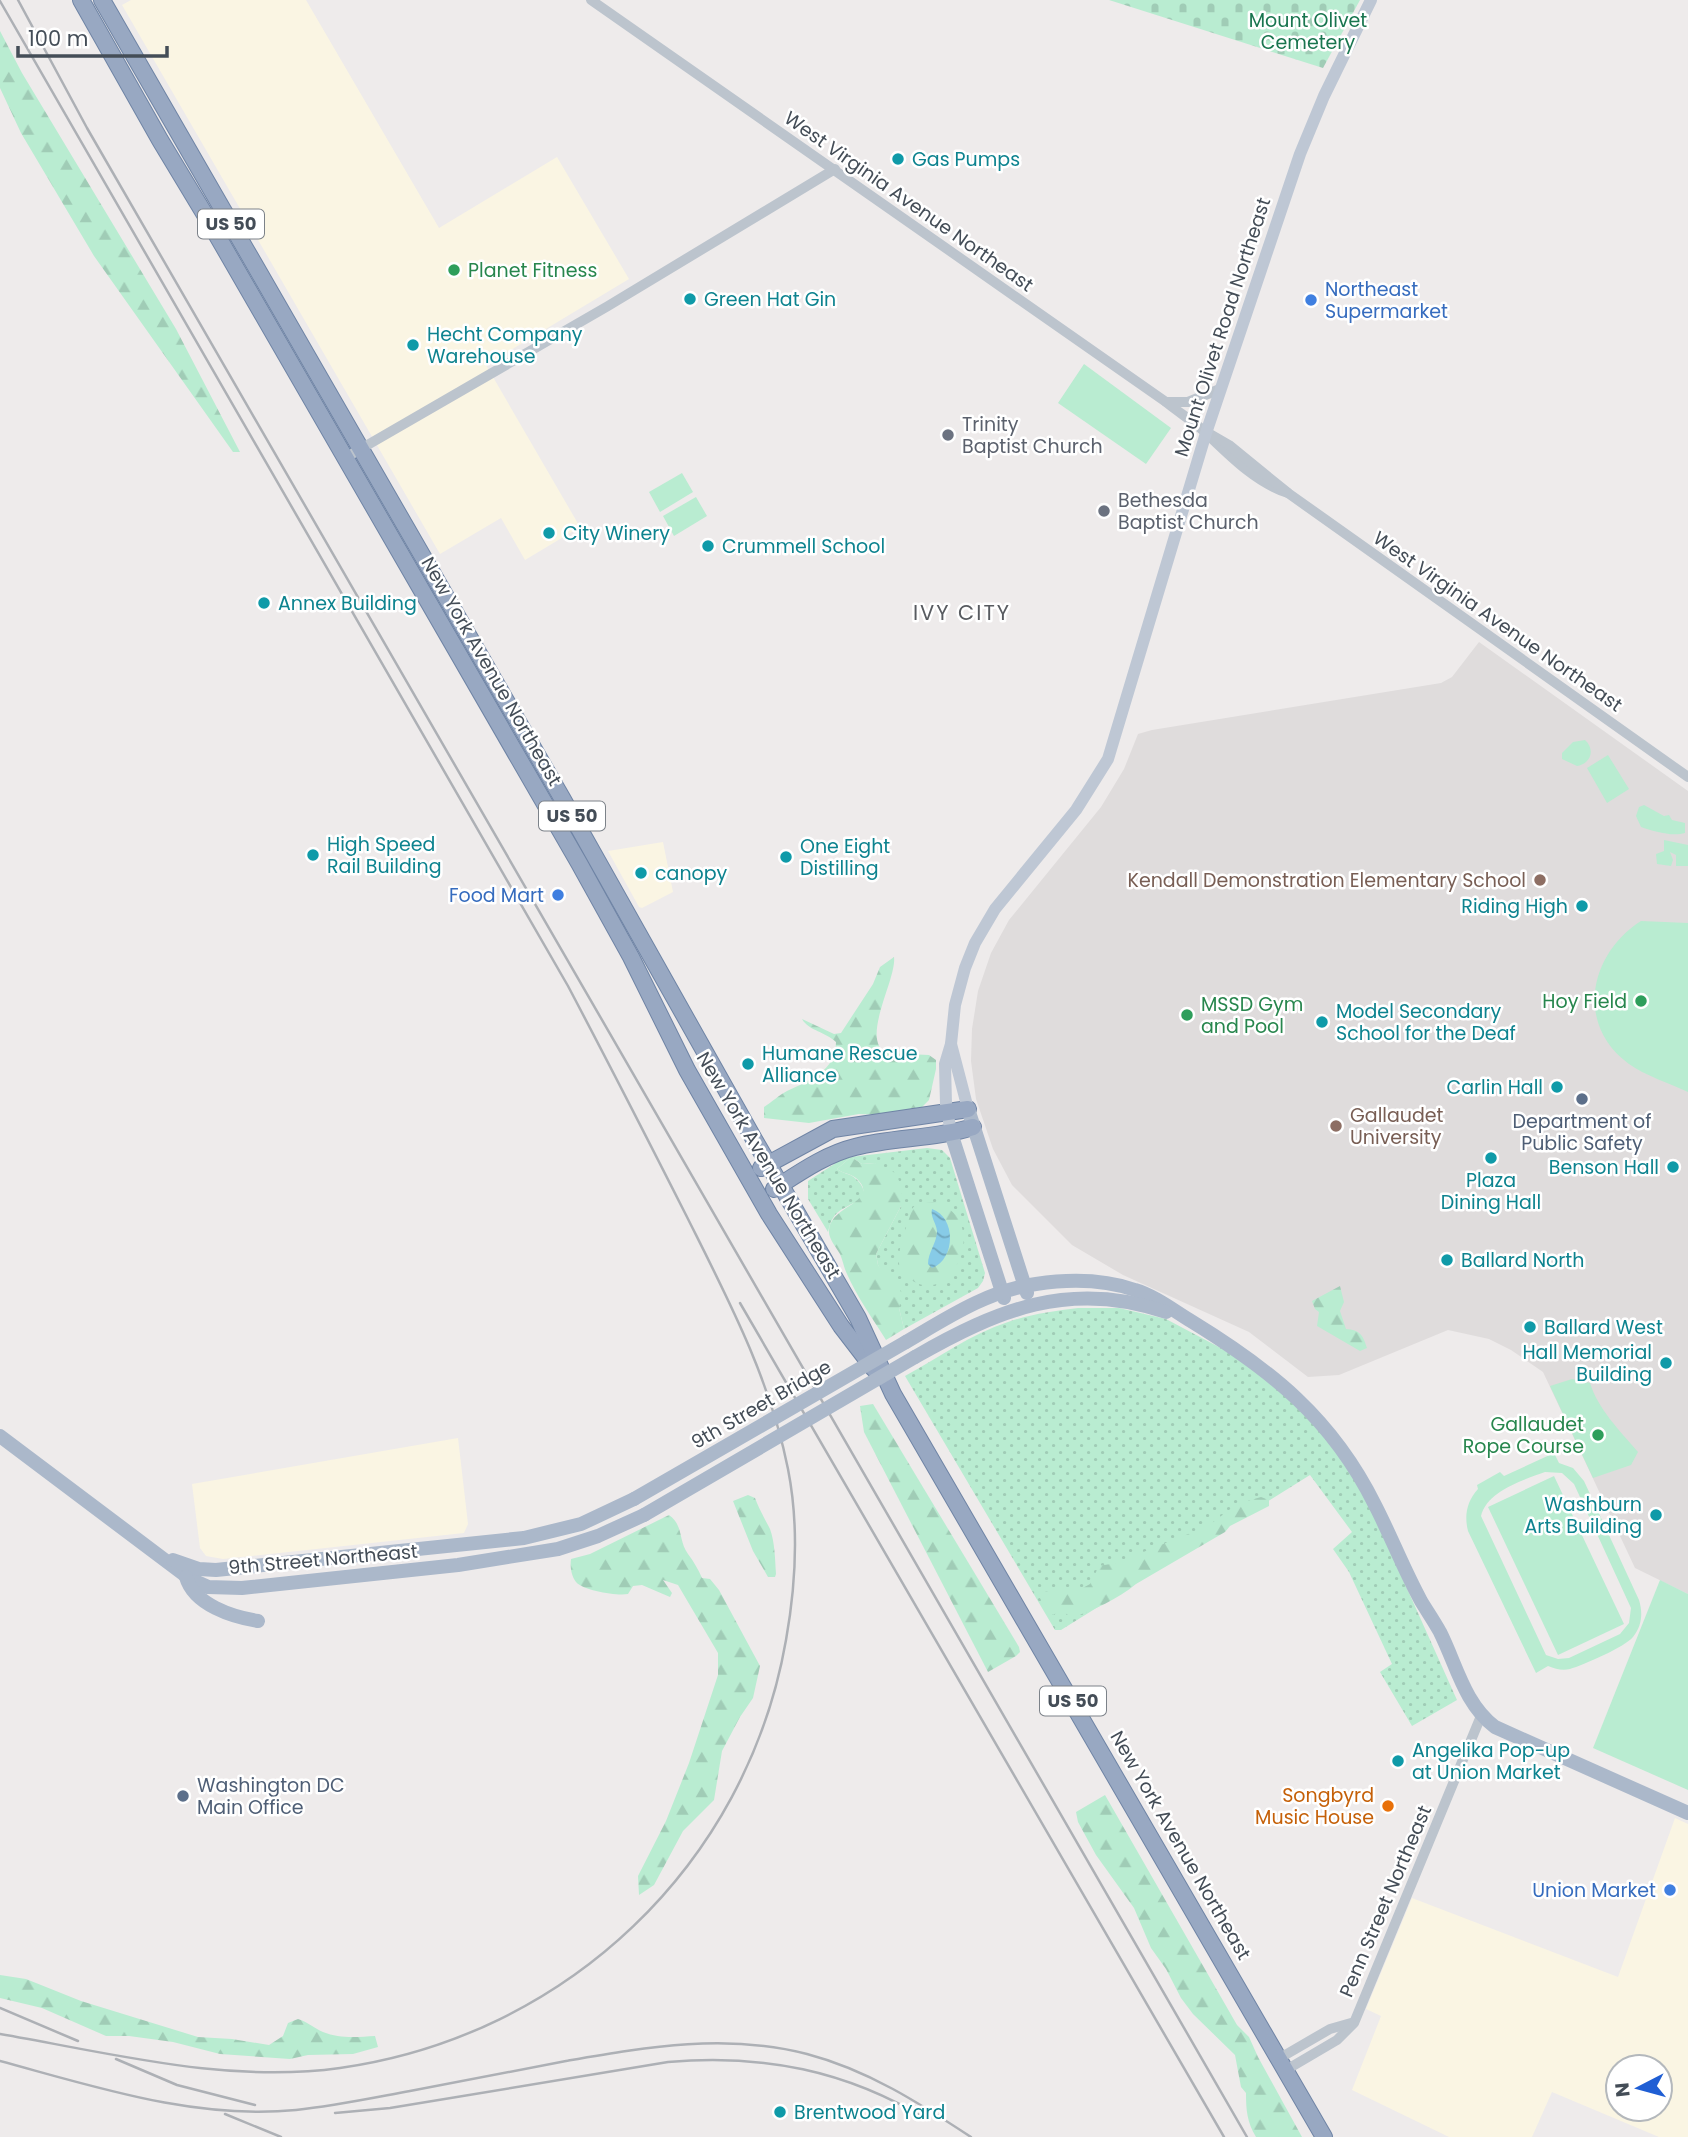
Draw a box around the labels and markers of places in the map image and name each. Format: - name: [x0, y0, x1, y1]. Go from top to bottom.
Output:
- place label: Gas Pumps: [912, 146, 1020, 173]
- marker: Gas Pumps: [890, 151, 906, 167]
- place label: Planet Fitness: [468, 257, 597, 284]
- marker: Planet Fitness: [446, 262, 462, 278]
- place label: Northeast Supermarket: [1325, 276, 1448, 325]
- place label: Green Hat Gin: [704, 286, 836, 313]
- marker: Green Hat Gin: [682, 291, 698, 307]
- marker: Northeast Supermarket: [1303, 292, 1319, 308]
- place label: Hecht Company Warehouse: [427, 321, 583, 370]
- marker: Hecht Company Warehouse: [405, 337, 421, 353]
- place label: Trinity Baptist Church: [962, 411, 1103, 460]
- marker: Trinity Baptist Church: [940, 427, 956, 443]
- place label: Bethesda Baptist Church: [1118, 487, 1259, 536]
- marker: Bethesda Baptist Church: [1096, 503, 1112, 519]
- place label: City Winery: [563, 520, 670, 547]
- marker: City Winery: [541, 525, 557, 541]
- place label: Crummell School: [722, 533, 885, 560]
- marker: Crummell School: [700, 538, 716, 554]
- place label: Annex Building: [278, 590, 417, 617]
- marker: Annex Building: [256, 595, 272, 611]
- place label: High Speed Rail Building: [327, 831, 442, 880]
- place label: One Eight Distilling: [800, 833, 890, 882]
- marker: High Speed Rail Building: [305, 847, 321, 863]
- marker: One Eight Distilling: [778, 849, 794, 865]
- place label: canopy: [655, 860, 728, 887]
- marker: canopy: [633, 865, 649, 881]
- place label: Kendall Demonstration Elementary School: [1128, 867, 1526, 894]
- marker: Kendall Demonstration Elementary School: [1532, 872, 1548, 888]
- place label: Food Mart: [449, 882, 544, 909]
- marker: Food Mart: [550, 887, 566, 903]
- place label: Riding High: [1461, 893, 1568, 920]
- marker: Riding High: [1574, 898, 1590, 914]
- place label: Hoy Field: [1542, 988, 1627, 1015]
- place label: MSSD Gym and Pool: [1201, 991, 1303, 1040]
- marker: Hoy Field: [1633, 993, 1649, 1009]
- place label: Model Secondary School for the Deaf: [1336, 998, 1516, 1047]
- marker: MSSD Gym and Pool: [1179, 1007, 1195, 1023]
- marker: Model Secondary School for the Deaf: [1314, 1014, 1330, 1030]
- place label: Humane Rescue Alliance: [762, 1040, 917, 1089]
- marker: Humane Rescue Alliance: [740, 1056, 756, 1072]
- place label: Carlin Hall: [1446, 1074, 1543, 1101]
- marker: Carlin Hall: [1549, 1079, 1565, 1095]
- marker: Department of Public Safety: [1574, 1091, 1590, 1107]
- place label: Gallaudet University: [1350, 1102, 1444, 1151]
- place label: Department of Public Safety: [1513, 1108, 1651, 1157]
- marker: Gallaudet University: [1328, 1118, 1344, 1134]
- marker: Plaza Dining Hall: [1483, 1150, 1499, 1166]
- place label: Benson Hall: [1549, 1154, 1659, 1181]
- marker: Benson Hall: [1665, 1159, 1681, 1175]
- place label: Plaza Dining Hall: [1441, 1167, 1541, 1216]
- place label: Ballard North: [1461, 1247, 1584, 1274]
- marker: Ballard North: [1439, 1252, 1455, 1268]
- place label: Ballard West: [1544, 1314, 1663, 1341]
- marker: Ballard West: [1522, 1319, 1538, 1335]
- place label: Hall Memorial Building: [1522, 1339, 1652, 1388]
- marker: Hall Memorial Building: [1658, 1355, 1674, 1371]
- place label: Gallaudet Rope Course: [1463, 1411, 1584, 1460]
- marker: Gallaudet Rope Course: [1590, 1427, 1606, 1443]
- place label: Washburn Arts Building: [1525, 1491, 1642, 1540]
- marker: Washburn Arts Building: [1648, 1507, 1664, 1523]
- place label: Angelika Pop-up at Union Market: [1412, 1737, 1570, 1786]
- marker: Angelika Pop-up at Union Market: [1390, 1753, 1406, 1769]
- place label: Washington DC Main Office: [197, 1772, 345, 1821]
- place label: Songbyrd Music House: [1255, 1782, 1374, 1831]
- marker: Washington DC Main Office: [175, 1788, 191, 1804]
- marker: Songbyrd Music House: [1380, 1798, 1396, 1814]
- place label: Union Market: [1532, 1877, 1656, 1904]
- marker: Union Market: [1662, 1882, 1678, 1898]
- place label: Brentwood Yard: [794, 2099, 945, 2126]
- marker: Brentwood Yard: [772, 2104, 788, 2120]

